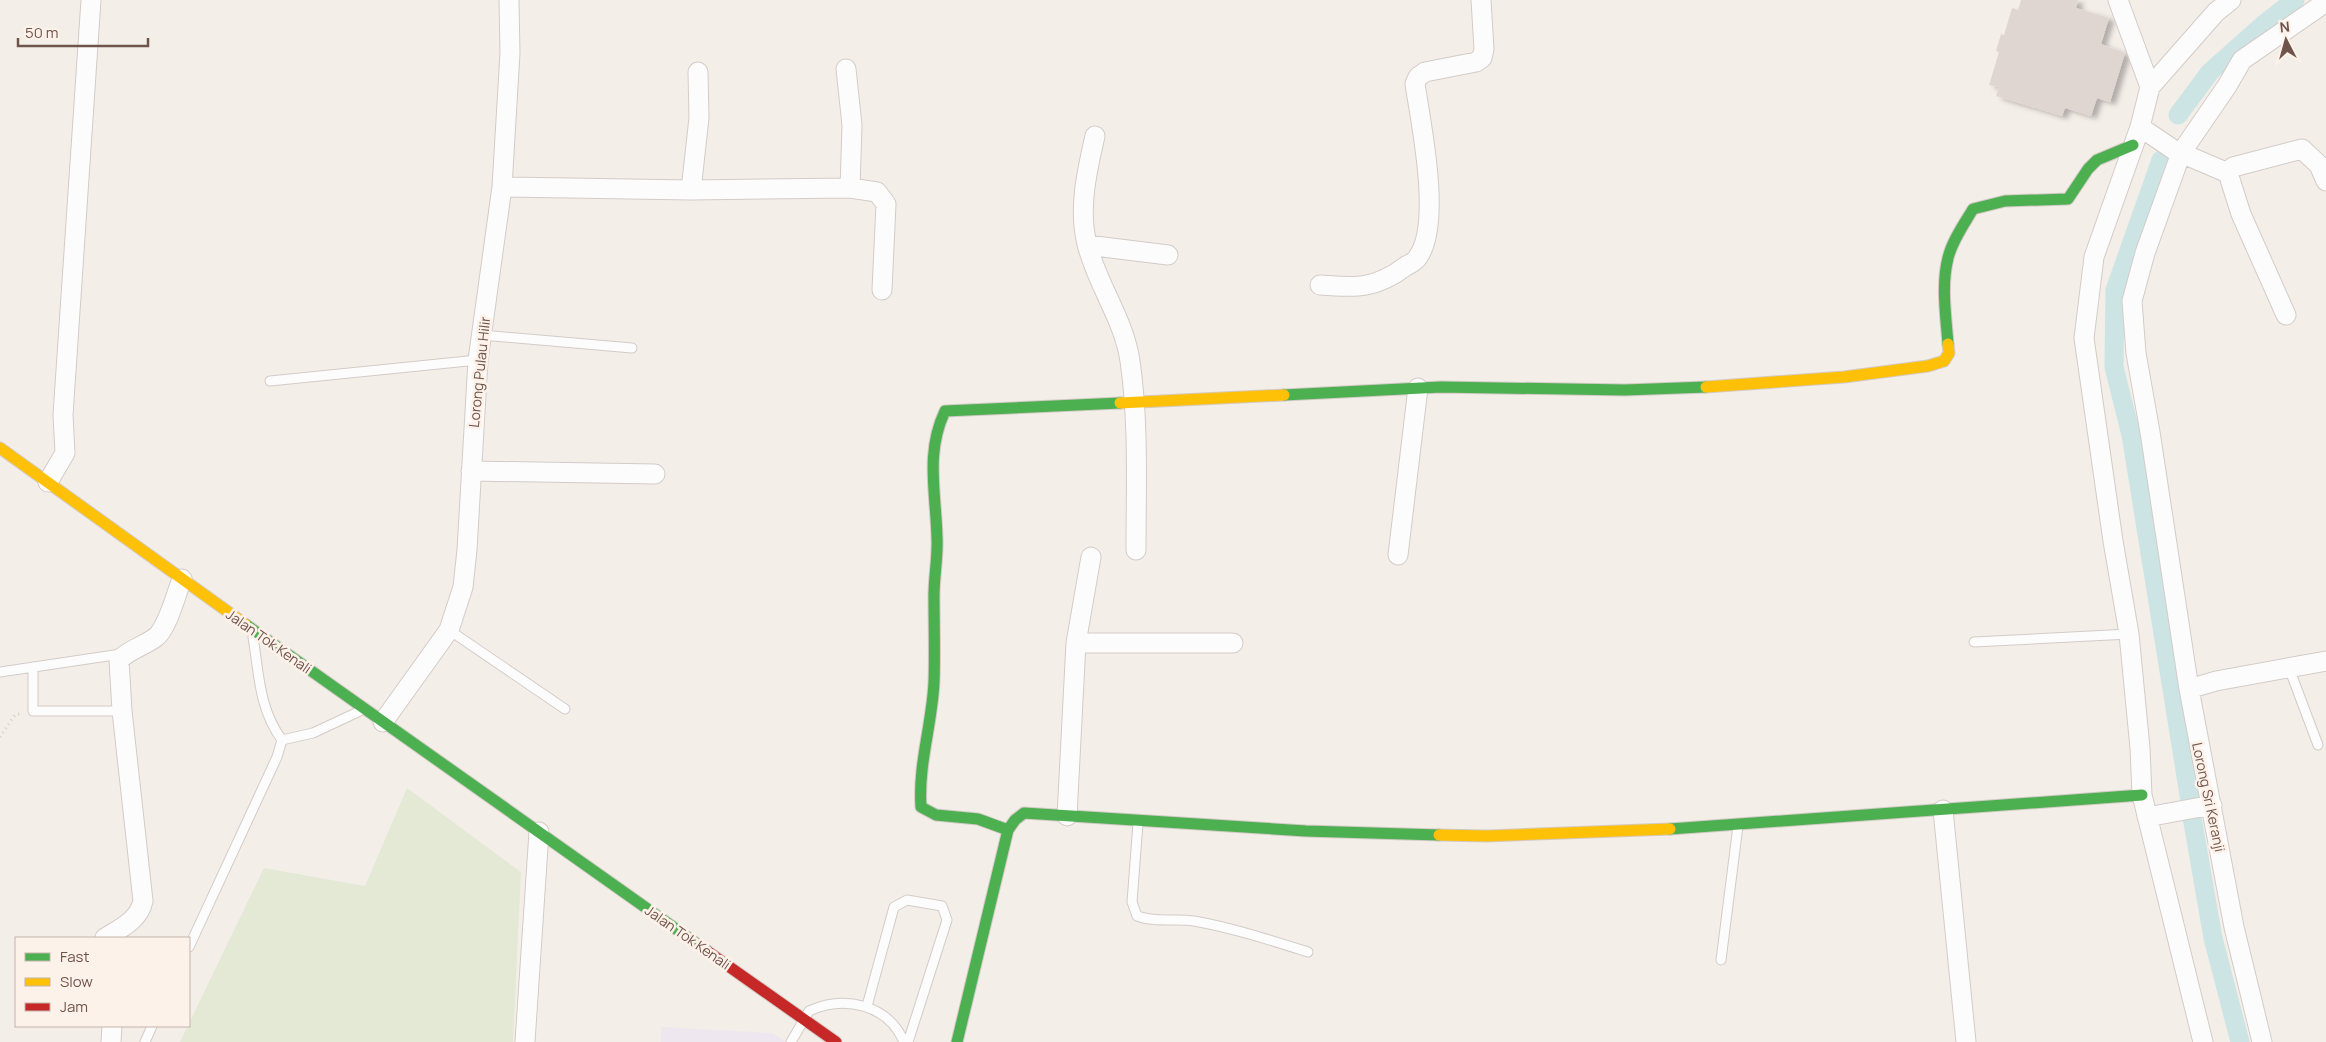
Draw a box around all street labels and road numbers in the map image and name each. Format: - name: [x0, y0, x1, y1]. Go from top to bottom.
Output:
- street label: Lorong Pulau Hilir: [464, 316, 494, 428]
- street label: Jalan Tok Kenali: [223, 605, 315, 677]
- street label: Lorong Sri Keranji: [2188, 741, 2230, 853]
- street label: Jalan Tok Kenali: [642, 901, 734, 973]

